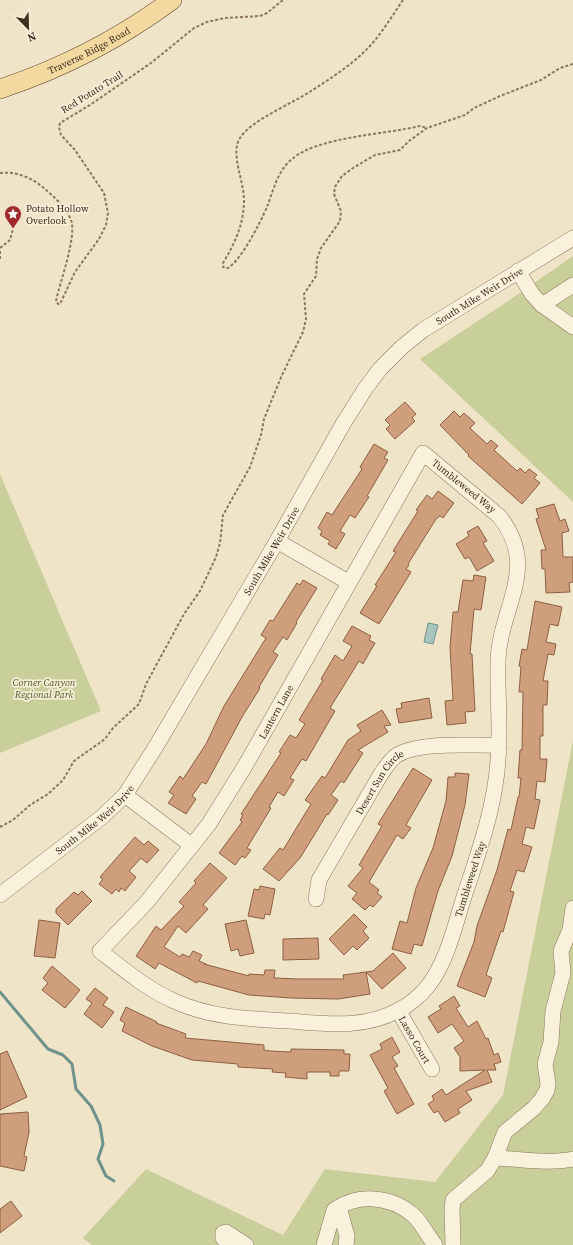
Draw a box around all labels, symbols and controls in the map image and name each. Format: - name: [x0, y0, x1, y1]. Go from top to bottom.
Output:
- north arrow: [8, 8, 48, 48]
- street label: Traverse Ridge Road: [46, 23, 133, 77]
- text: N: [25, 28, 38, 45]
- street label: Red Potato Trail: [59, 68, 125, 116]
- place label: Potato Hollow Overlook: [26, 202, 89, 227]
- place icon: Potato Hollow Overlook: [3, 204, 23, 229]
- street label: South Mike Weir Drive: [433, 264, 525, 327]
- street label: Tumbleweed Way: [429, 456, 499, 516]
- street label: South Mike Weir Drive: [240, 504, 302, 597]
- park label: Corner Canyon Regional Park: [13, 676, 76, 701]
- street label: Lantern Lane: [256, 683, 296, 741]
- street label: Desert Sun Circle: [352, 746, 406, 817]
- street label: South Mike Weir Drive: [52, 782, 136, 857]
- street label: Tumbleweed Way: [452, 839, 489, 918]
- street label: Lasso Court: [396, 1013, 434, 1066]

